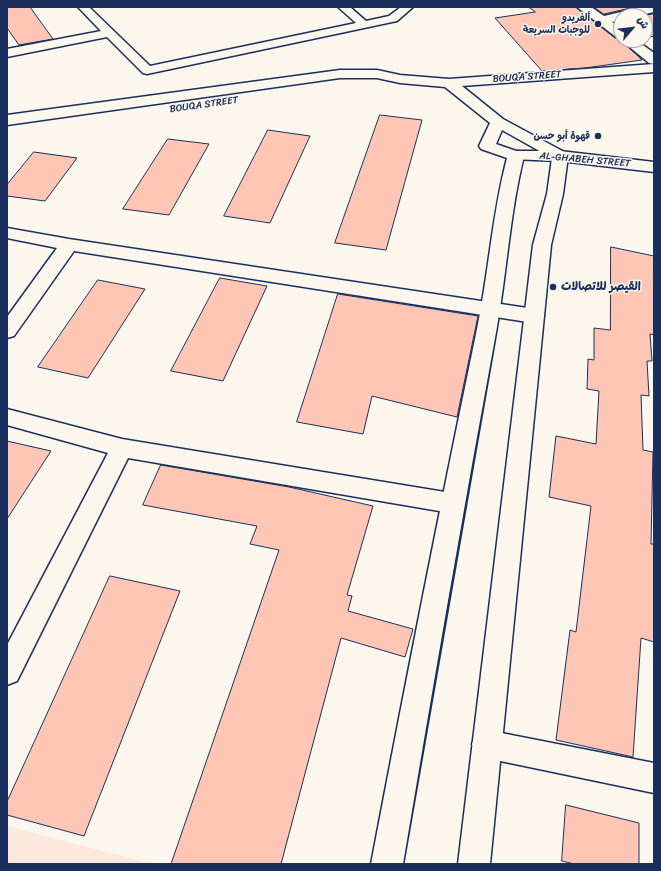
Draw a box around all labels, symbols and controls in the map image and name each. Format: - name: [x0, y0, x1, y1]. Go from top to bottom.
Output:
- north arrow: [613, 8, 653, 48]
- place label: ألفريدو للوجبات السريعة: [523, 12, 590, 36]
- text: ش: [632, 13, 654, 32]
- marker: ألفريدو للوجبات السريعة: [593, 19, 603, 29]
- street label: BOUQA STREET: [492, 69, 562, 85]
- street label: BOUQA STREET: [169, 94, 239, 116]
- place label: قهوة أبو حسن: [533, 130, 590, 142]
- marker: قهوة أبو حسن: [593, 131, 603, 141]
- street label: AL-GHABEH STREET: [539, 150, 631, 170]
- place label: القيصر للاتصالات: [561, 280, 641, 294]
- marker: القيصر للاتصالات: [548, 282, 558, 292]

